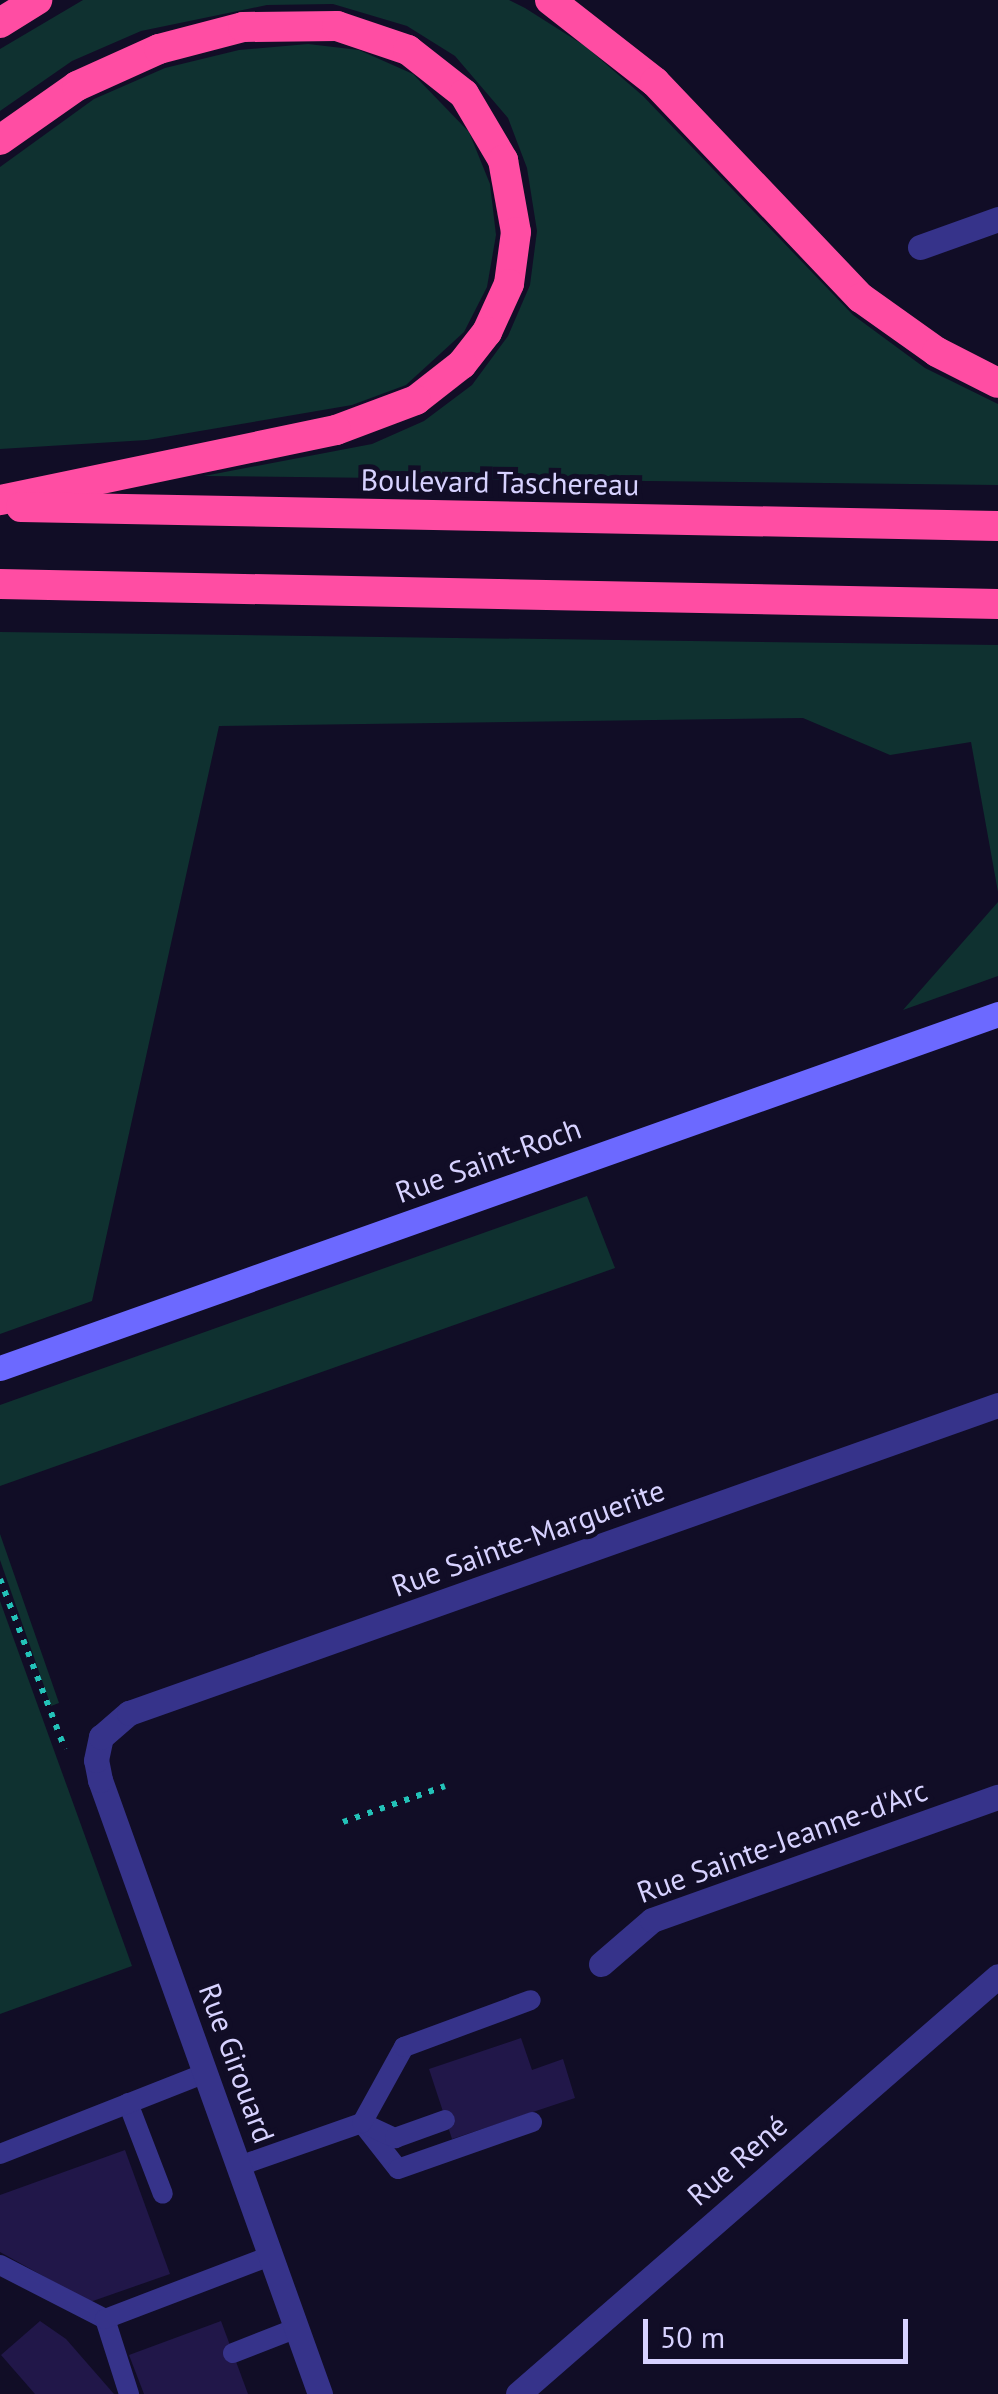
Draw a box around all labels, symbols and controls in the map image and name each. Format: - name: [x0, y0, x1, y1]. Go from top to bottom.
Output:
- street label: Boulevard Taschereau: [360, 462, 640, 502]
- street label: Rue Saint-Roch: [390, 1110, 586, 1210]
- street label: Rue Sainte-Marguerite: [387, 1472, 669, 1604]
- street label: Rue Sainte-Jeanne-d'Arc: [632, 1772, 932, 1910]
- street label: Rue Girouard: [192, 1978, 282, 2148]
- street label: Rue René: [680, 2107, 794, 2213]
- scale bar: [648, 2299, 913, 2361]
- text: 50 m: [660, 2317, 725, 2356]

